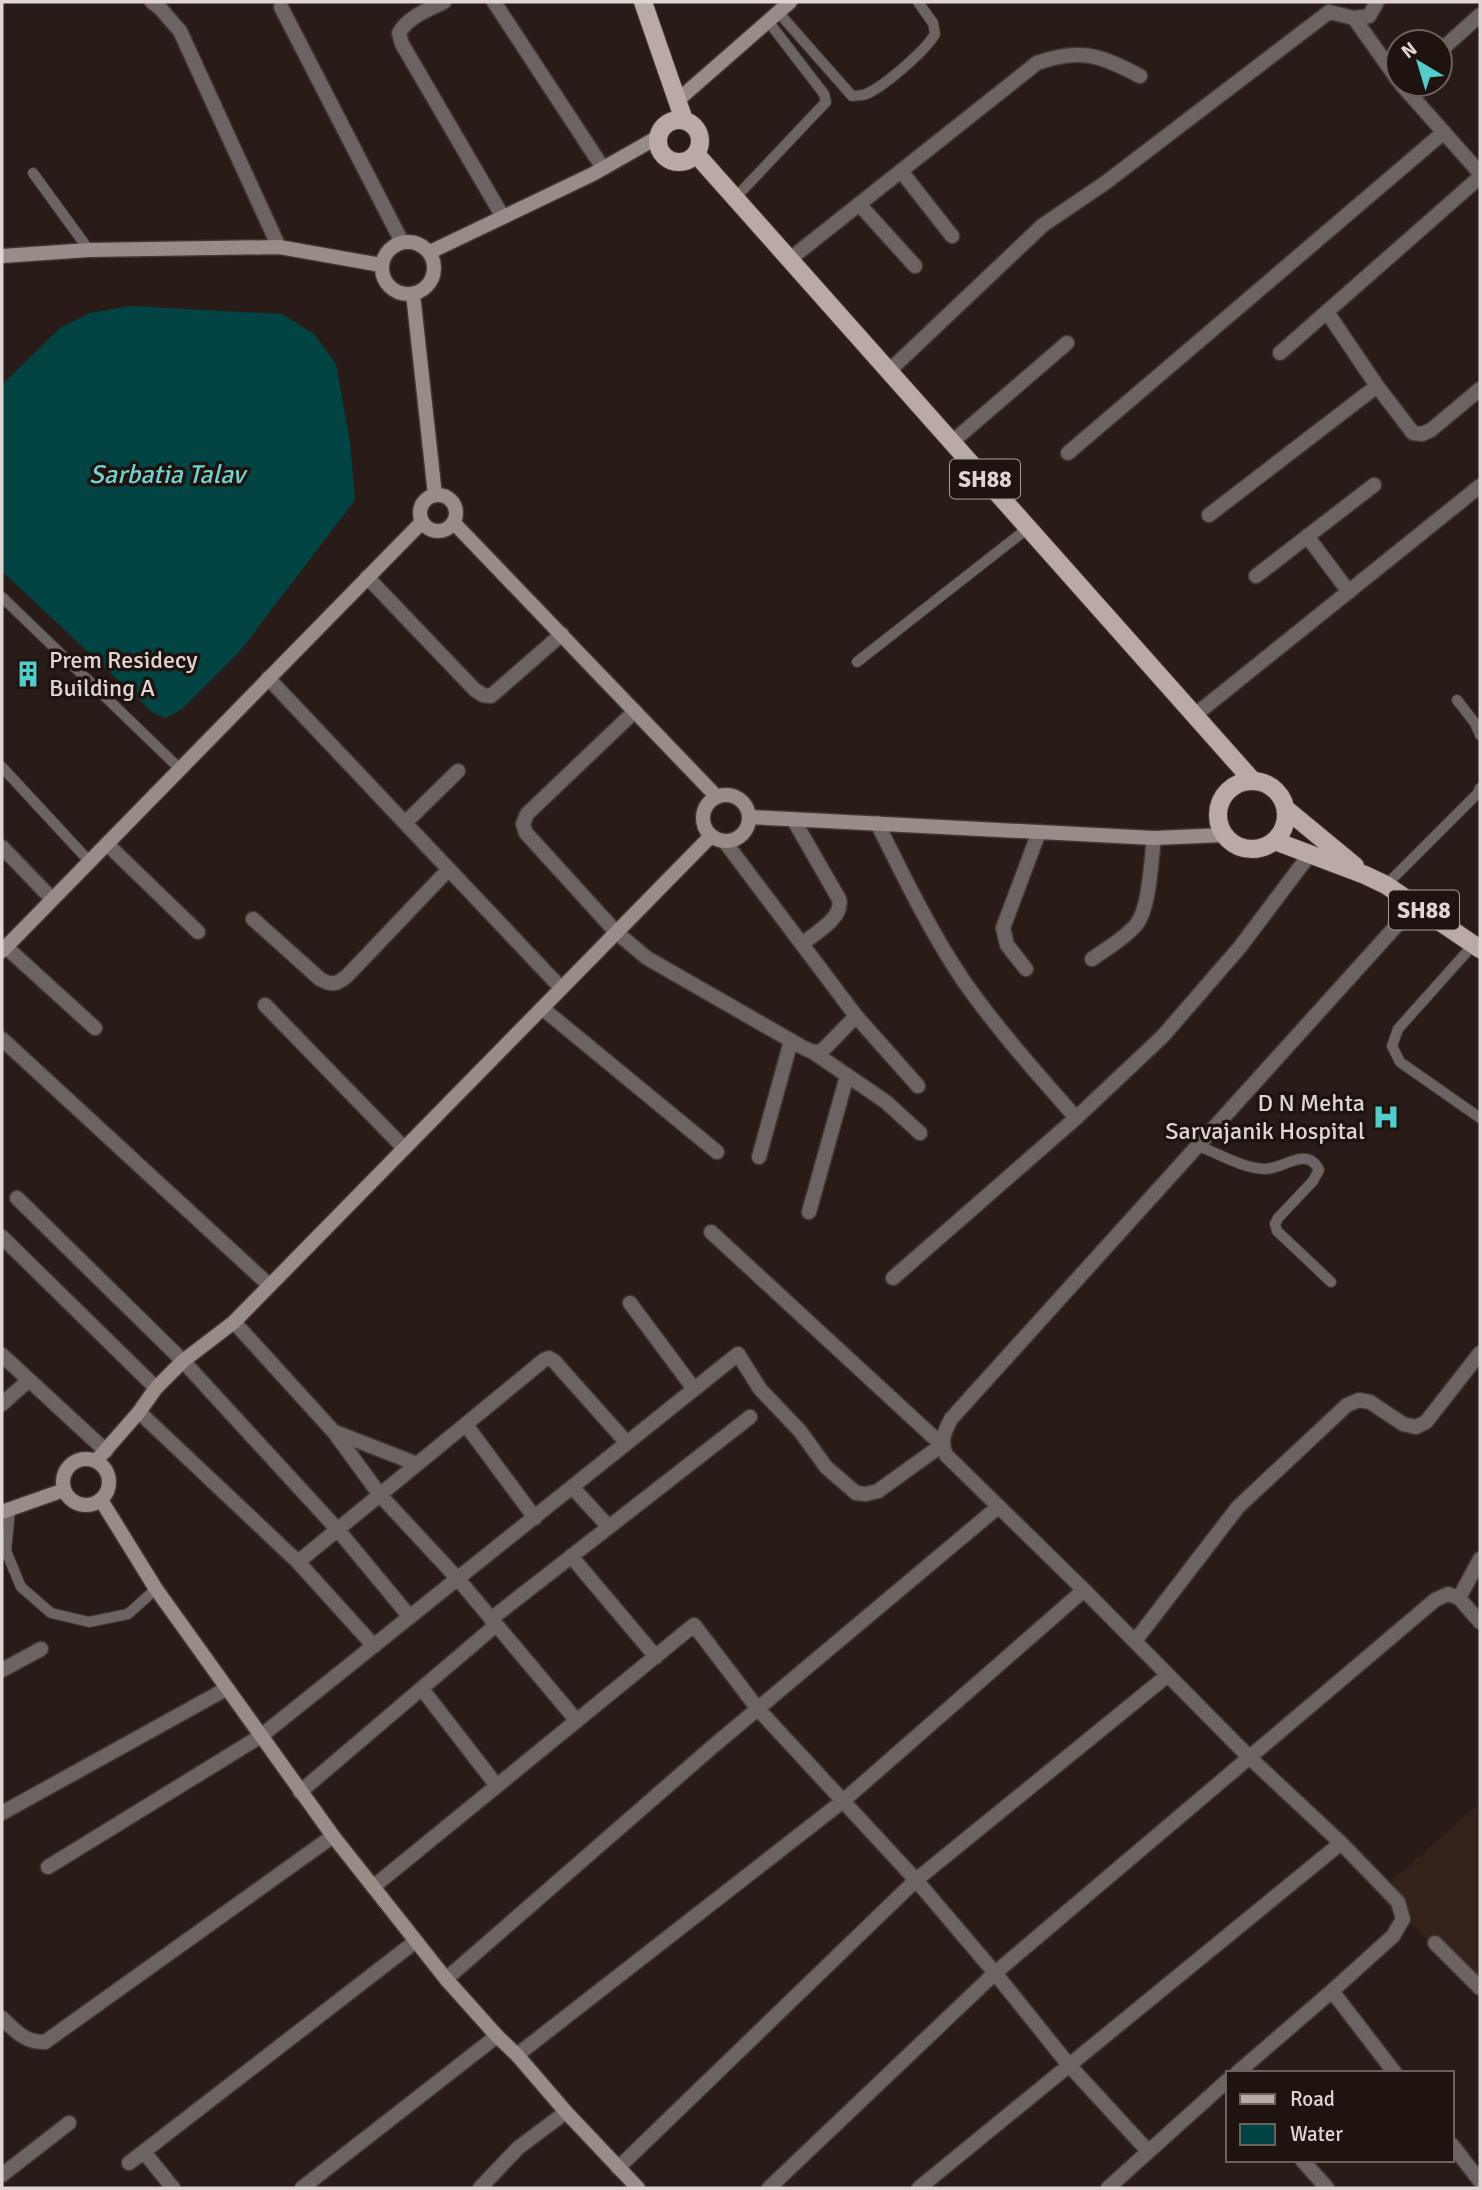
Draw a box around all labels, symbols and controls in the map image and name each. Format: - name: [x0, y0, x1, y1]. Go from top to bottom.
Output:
- north arrow: [1384, 28, 1454, 98]
- text: N: [1397, 37, 1422, 64]
- water label: Sarbatia Talav: [89, 459, 248, 491]
- road number: SH88: [950, 460, 1020, 499]
- place label: Prem Residecy Building A: [49, 645, 197, 703]
- building icon: Prem Residecy Building A: [13, 659, 43, 689]
- road number: SH88: [1389, 890, 1459, 930]
- place label: D N Mehta Sarvajanik Hospital: [1165, 1088, 1365, 1146]
- hospital icon: D N Mehta Sarvajanik Hospital: [1371, 1102, 1401, 1132]
- legend: [1226, 2071, 1454, 2162]
- text: Road: [1290, 2086, 1335, 2112]
- text: Water: [1290, 2121, 1343, 2147]

